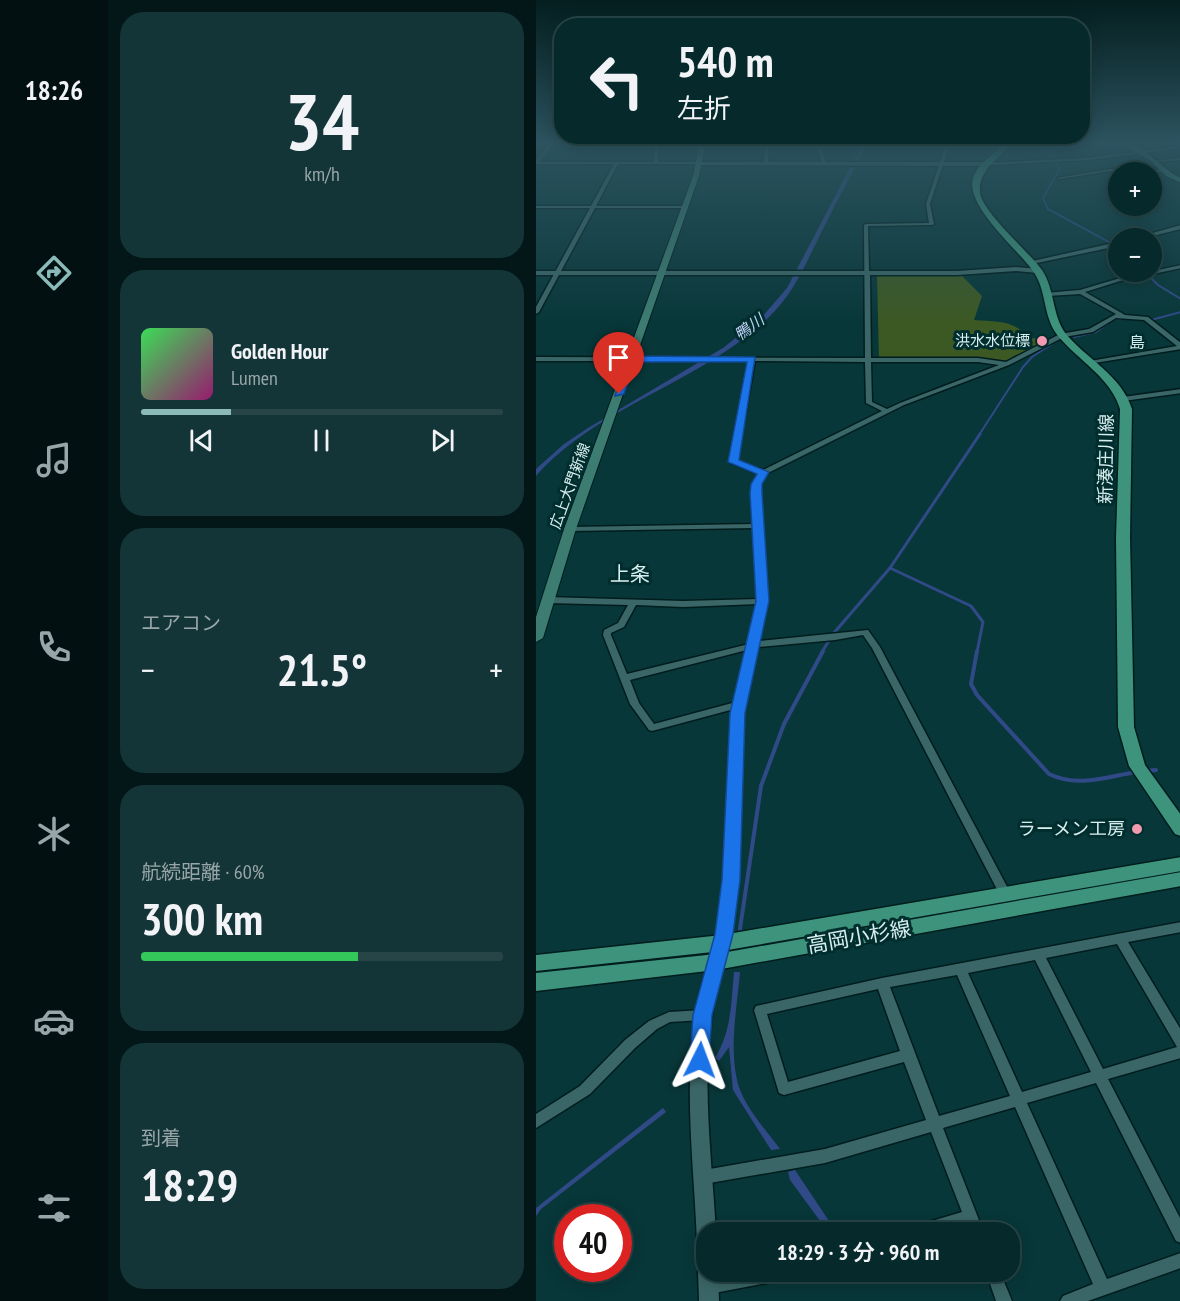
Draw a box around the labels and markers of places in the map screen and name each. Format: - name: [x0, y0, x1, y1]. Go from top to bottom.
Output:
- place label: 洪水水位標: [955, 331, 1030, 350]
- pin: [593, 332, 644, 394]
- marker: 洪水水位標: [1035, 334, 1049, 348]
- place label: ラーメン工房: [1018, 817, 1125, 840]
- marker: ラーメン工房: [1130, 822, 1144, 836]

